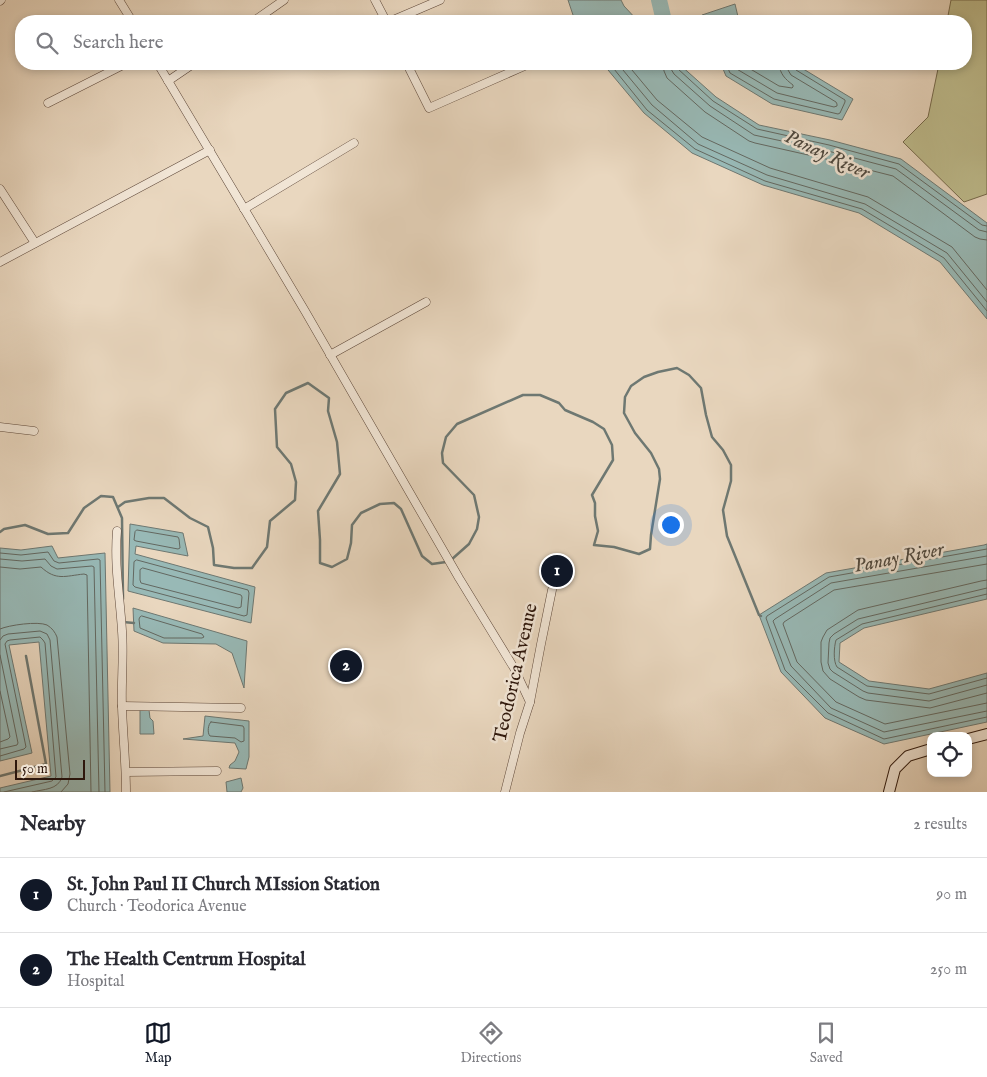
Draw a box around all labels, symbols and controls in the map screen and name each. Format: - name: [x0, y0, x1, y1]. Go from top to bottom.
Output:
- search box: [15, 15, 972, 70]
- icon: search: [33, 29, 61, 57]
- text: Search here: [73, 31, 164, 55]
- water label: Panay River: [780, 124, 875, 186]
- your location: [658, 512, 684, 538]
- water label: Panay River: [852, 537, 947, 579]
- pin: 1: [541, 552, 573, 590]
- street label: Teodorica Avenue: [488, 601, 544, 745]
- pin: 2: [330, 647, 362, 685]
- map controls: [927, 732, 972, 777]
- button: locate: [927, 732, 972, 777]
- scale bar: [15, 757, 85, 780]
- text: 50 m: [22, 760, 48, 778]
- text: Nearby: [20, 811, 85, 838]
- text: 2 results: [913, 815, 967, 835]
- text: St. John Paul II Church MIssion Station: [67, 873, 380, 897]
- text: 1: [33, 885, 39, 905]
- text: 90 m: [936, 885, 967, 905]
- text: Church · Teodorica Avenue: [67, 897, 247, 917]
- text: The Health Centrum Hospital: [67, 948, 305, 972]
- text: 2: [32, 960, 40, 980]
- text: 250 m: [930, 960, 967, 980]
- text: Hospital: [67, 972, 124, 992]
- tab: Map: [144, 1019, 172, 1067]
- tab: Directions: [460, 1019, 521, 1067]
- tab: Saved: [810, 1019, 843, 1067]

